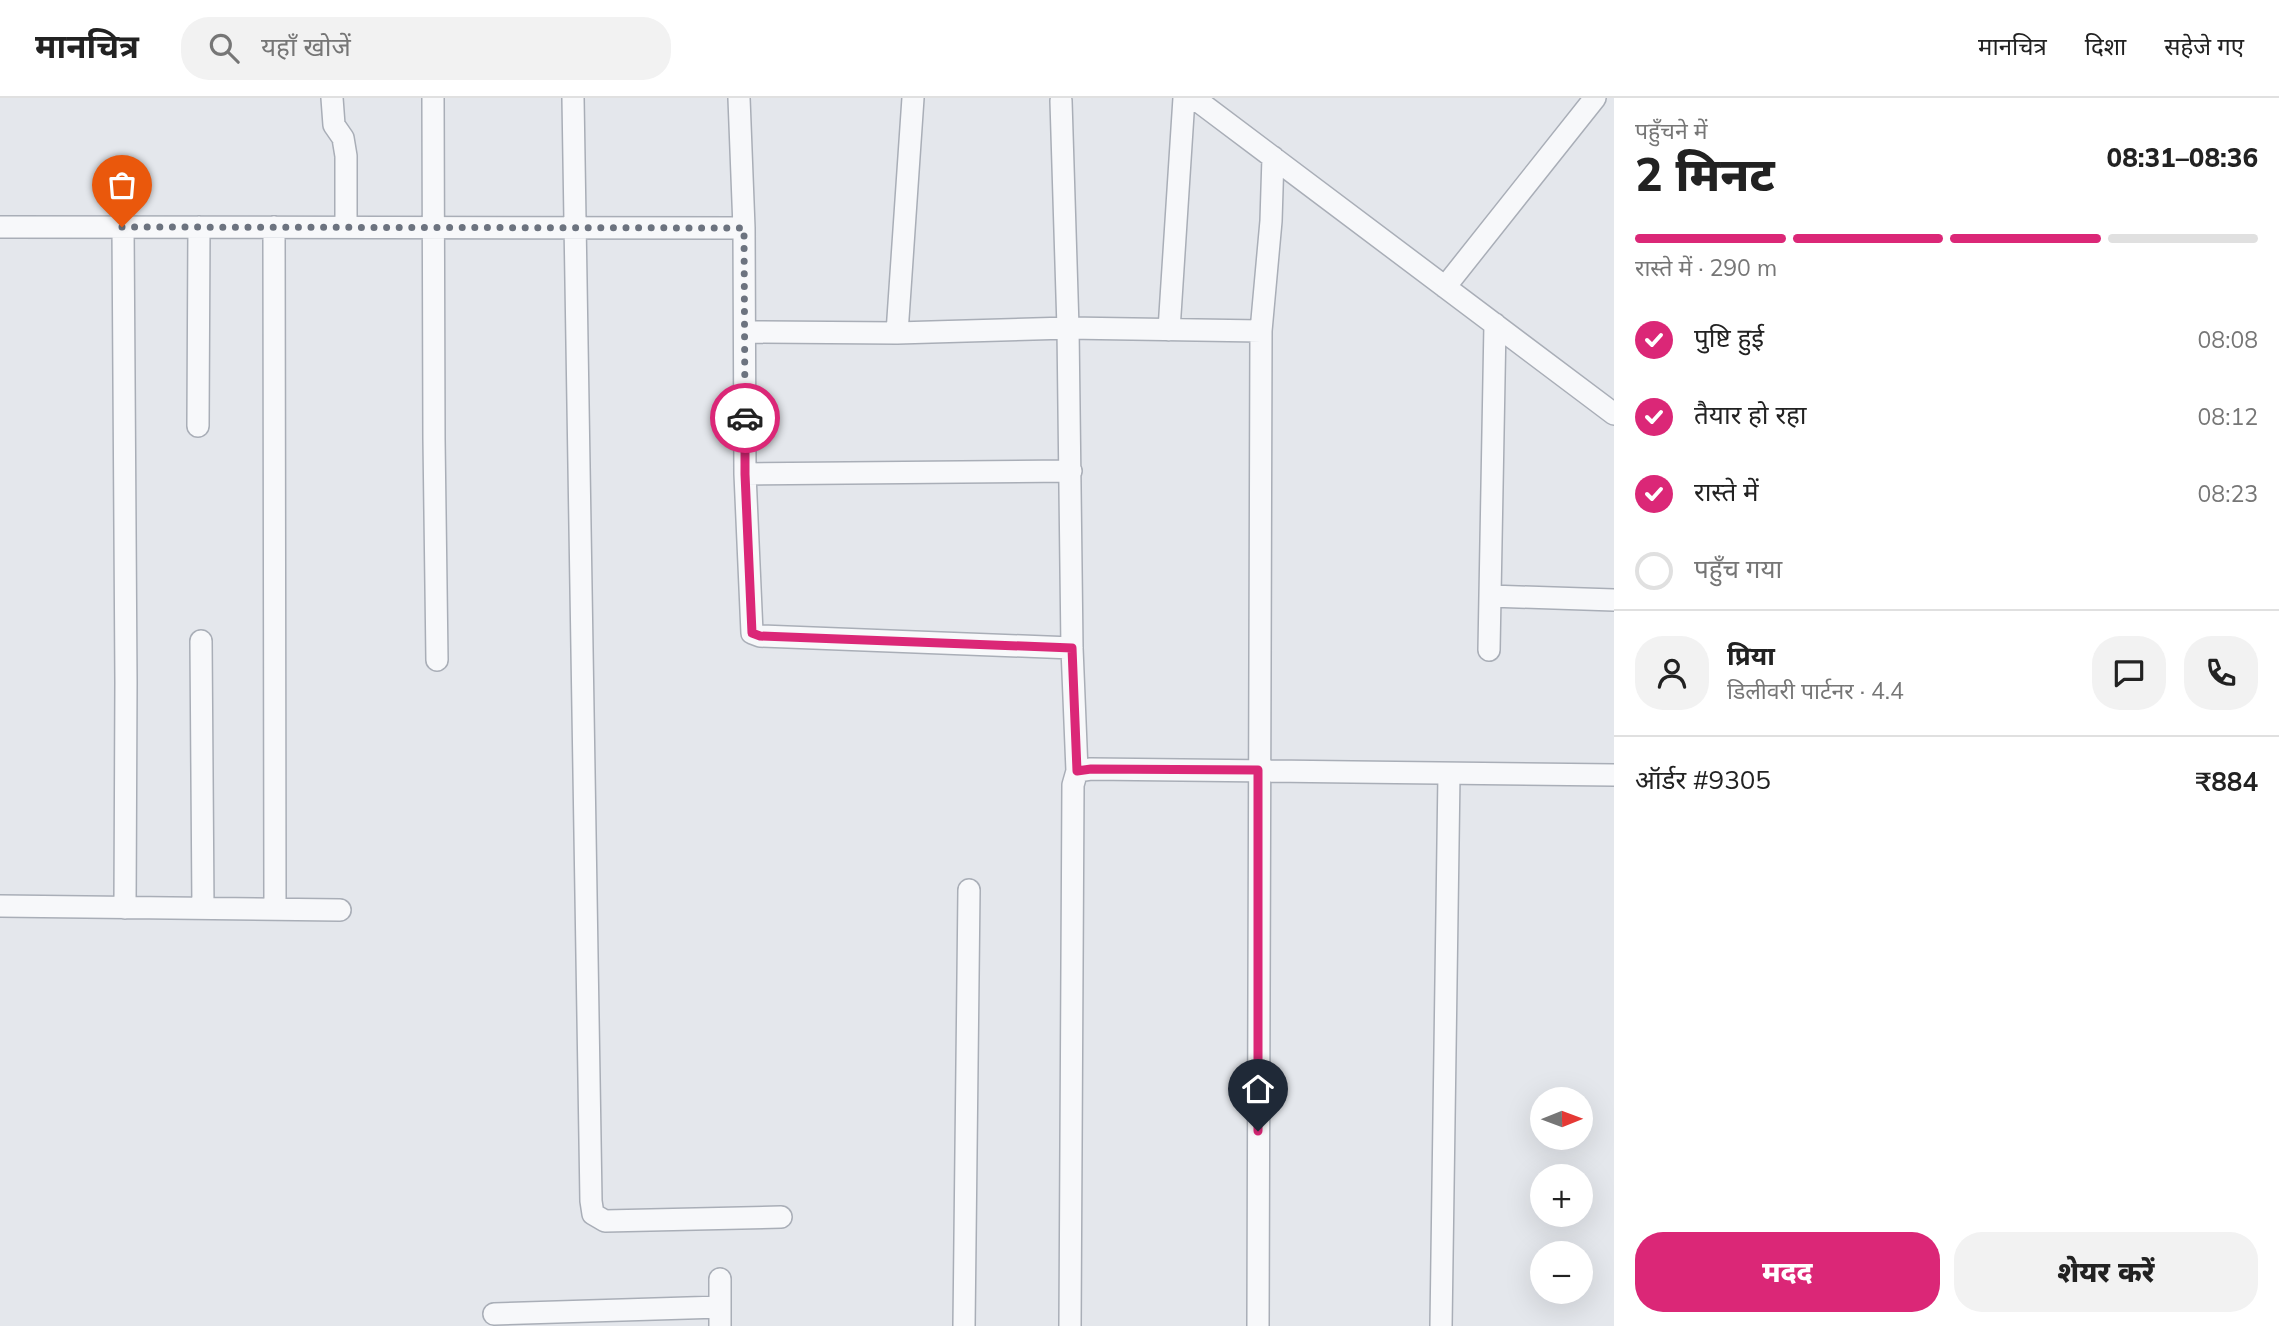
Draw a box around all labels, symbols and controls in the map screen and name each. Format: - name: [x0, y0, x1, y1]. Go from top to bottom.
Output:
- search box: [181, 17, 671, 80]
- text: मानचित्र: [35, 25, 139, 66]
- icon: search: [205, 29, 243, 67]
- text: यहाँ खोजें: [261, 30, 351, 63]
- text: मानचित्र: [1978, 31, 2047, 61]
- text: दिशा: [2085, 31, 2126, 61]
- text: सहेजे गए: [2164, 31, 2244, 61]
- text: पहुँचने में: [1635, 116, 1707, 145]
- text: 08:31–08:36: [2107, 141, 2258, 174]
- text: 2 मिनट: [1635, 145, 1775, 203]
- pin: [92, 155, 152, 227]
- icon: bag: [103, 166, 141, 204]
- text: रास्ते में · 290 m: [1635, 253, 1777, 282]
- icon: check: [1635, 321, 1673, 359]
- text: पुष्टि हुई: [1694, 321, 1764, 354]
- text: 08:08: [2198, 325, 2258, 354]
- courier: [710, 383, 780, 453]
- icon: check: [1635, 398, 1673, 436]
- text: तैयार हो रहा: [1694, 398, 1807, 431]
- icon: car: [726, 399, 764, 437]
- text: 08:12: [2198, 402, 2258, 431]
- icon: check: [1635, 475, 1673, 513]
- text: रास्ते में: [1694, 475, 1759, 508]
- text: 08:23: [2198, 479, 2258, 508]
- text: पहुँच गया: [1694, 552, 1782, 585]
- button: person: [1635, 636, 1709, 710]
- button: chat: [2092, 636, 2166, 710]
- button: phone: [2184, 636, 2258, 710]
- text: प्रिया: [1727, 639, 1775, 672]
- text: डिलीवरी पार्टनर · 4.4: [1727, 676, 1904, 705]
- text: ऑर्डर #9305: [1635, 763, 1771, 796]
- text: ₹884: [2196, 765, 2258, 798]
- pin: [1228, 1059, 1288, 1131]
- icon: home: [1239, 1070, 1277, 1108]
- north arrow: [1530, 1087, 1592, 1150]
- map controls: [1530, 1087, 1593, 1304]
- button: +: [1530, 1164, 1593, 1227]
- button: मदद: [1635, 1232, 1940, 1312]
- button: शेयर करें: [1954, 1232, 2258, 1312]
- button: −: [1530, 1241, 1593, 1304]

